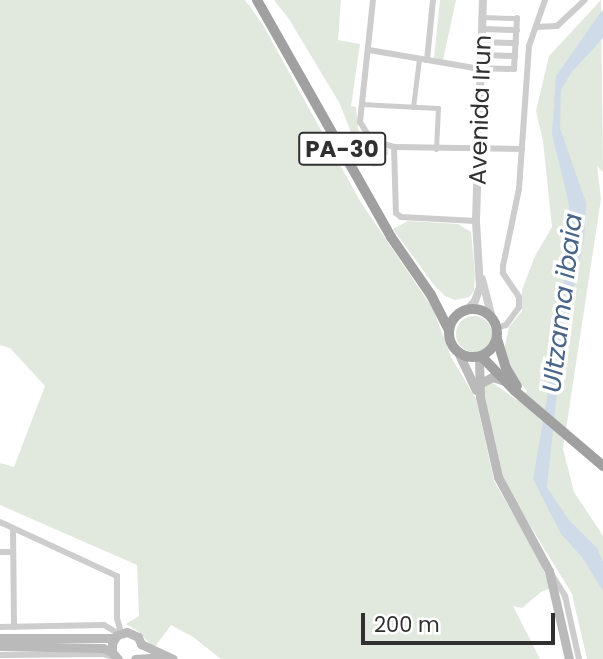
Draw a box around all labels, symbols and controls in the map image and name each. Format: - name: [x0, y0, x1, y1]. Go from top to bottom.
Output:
- street label: Avenida Irun: [463, 34, 497, 186]
- road number: PA-30: [296, 130, 388, 168]
- water label: Ultzama ibaia: [537, 212, 589, 394]
- scale bar: [365, 600, 559, 644]
- text: 200 m: [374, 610, 440, 639]

